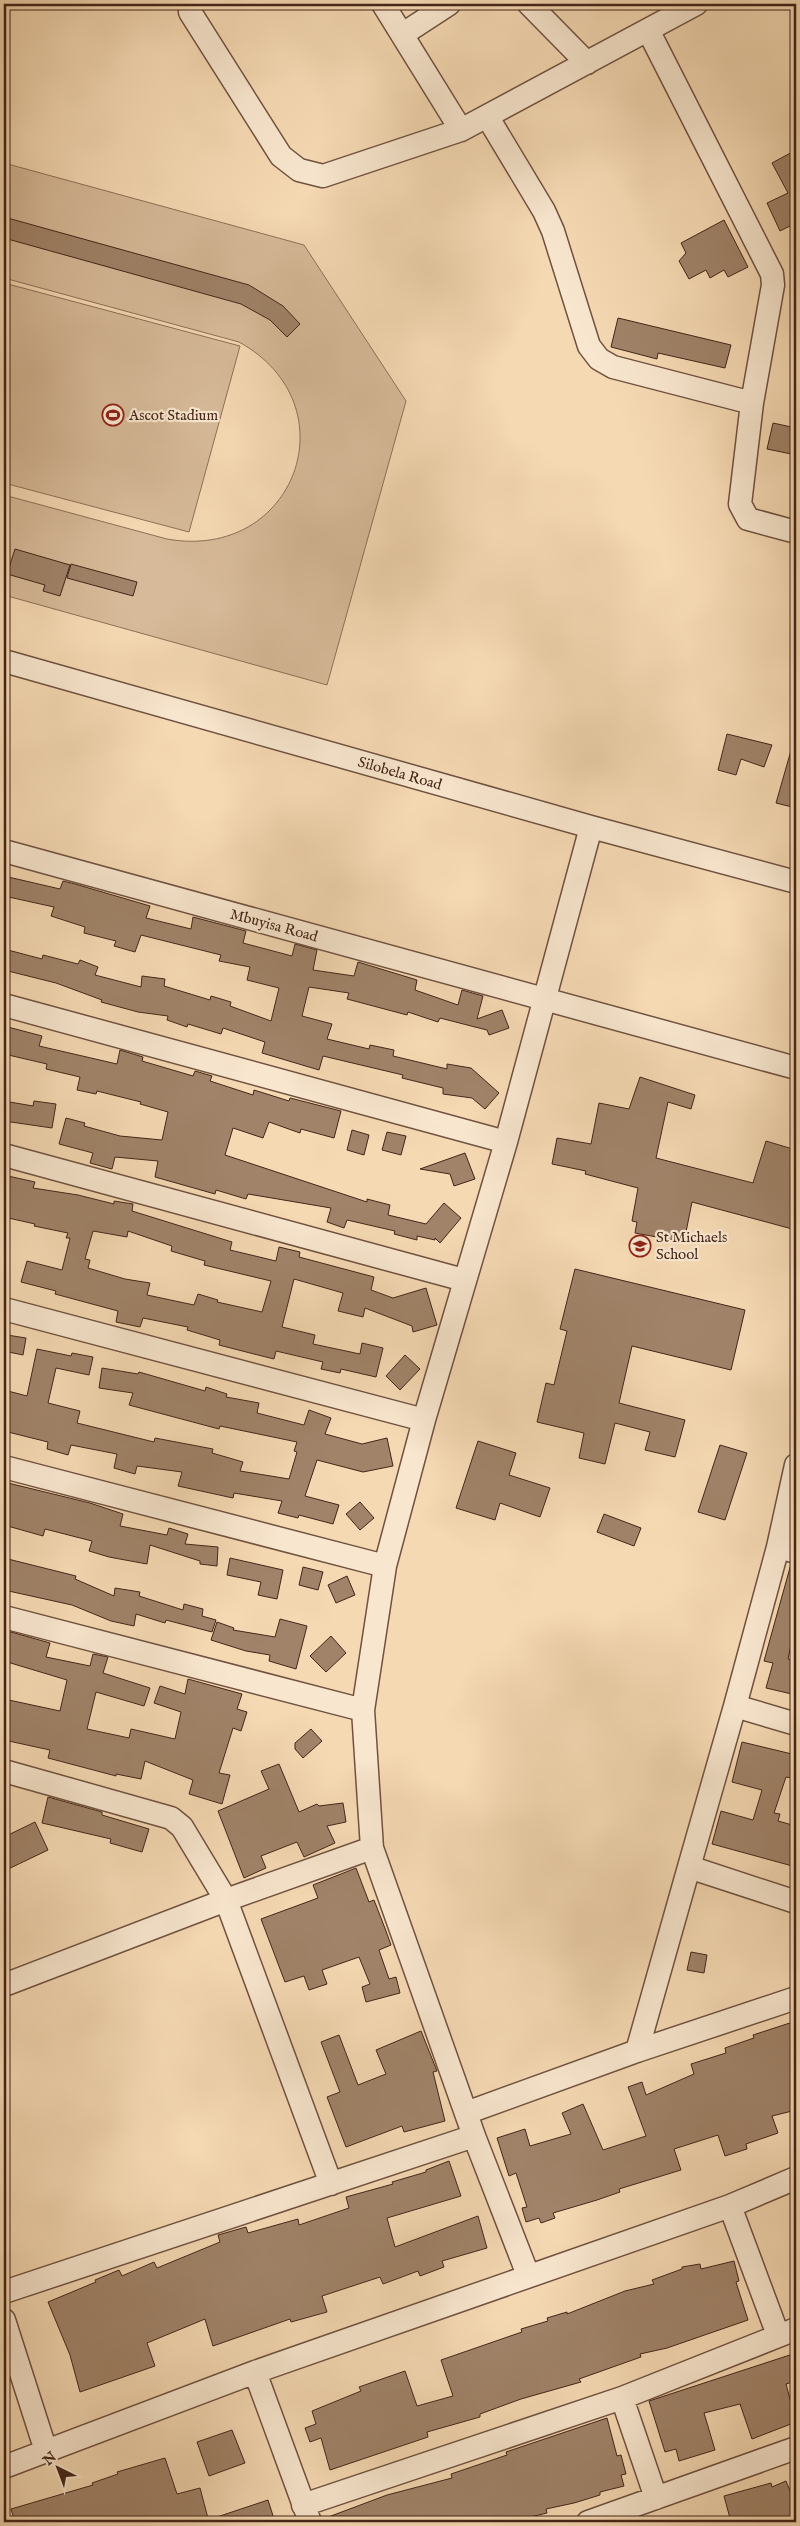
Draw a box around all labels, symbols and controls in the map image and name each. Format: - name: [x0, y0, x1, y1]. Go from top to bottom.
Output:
- sports icon: Ascot Stadium: [101, 403, 125, 427]
- place label: Ascot Stadium: [128, 406, 218, 425]
- street label: Silobela Road: [356, 752, 445, 795]
- street label: Mbuyisa Road: [228, 905, 321, 947]
- place label: St Michaels School: [656, 1228, 727, 1264]
- school or university icon: St Michaels School: [628, 1234, 652, 1258]
- north arrow: [32, 2444, 82, 2494]
- text: N: [39, 2448, 60, 2470]

